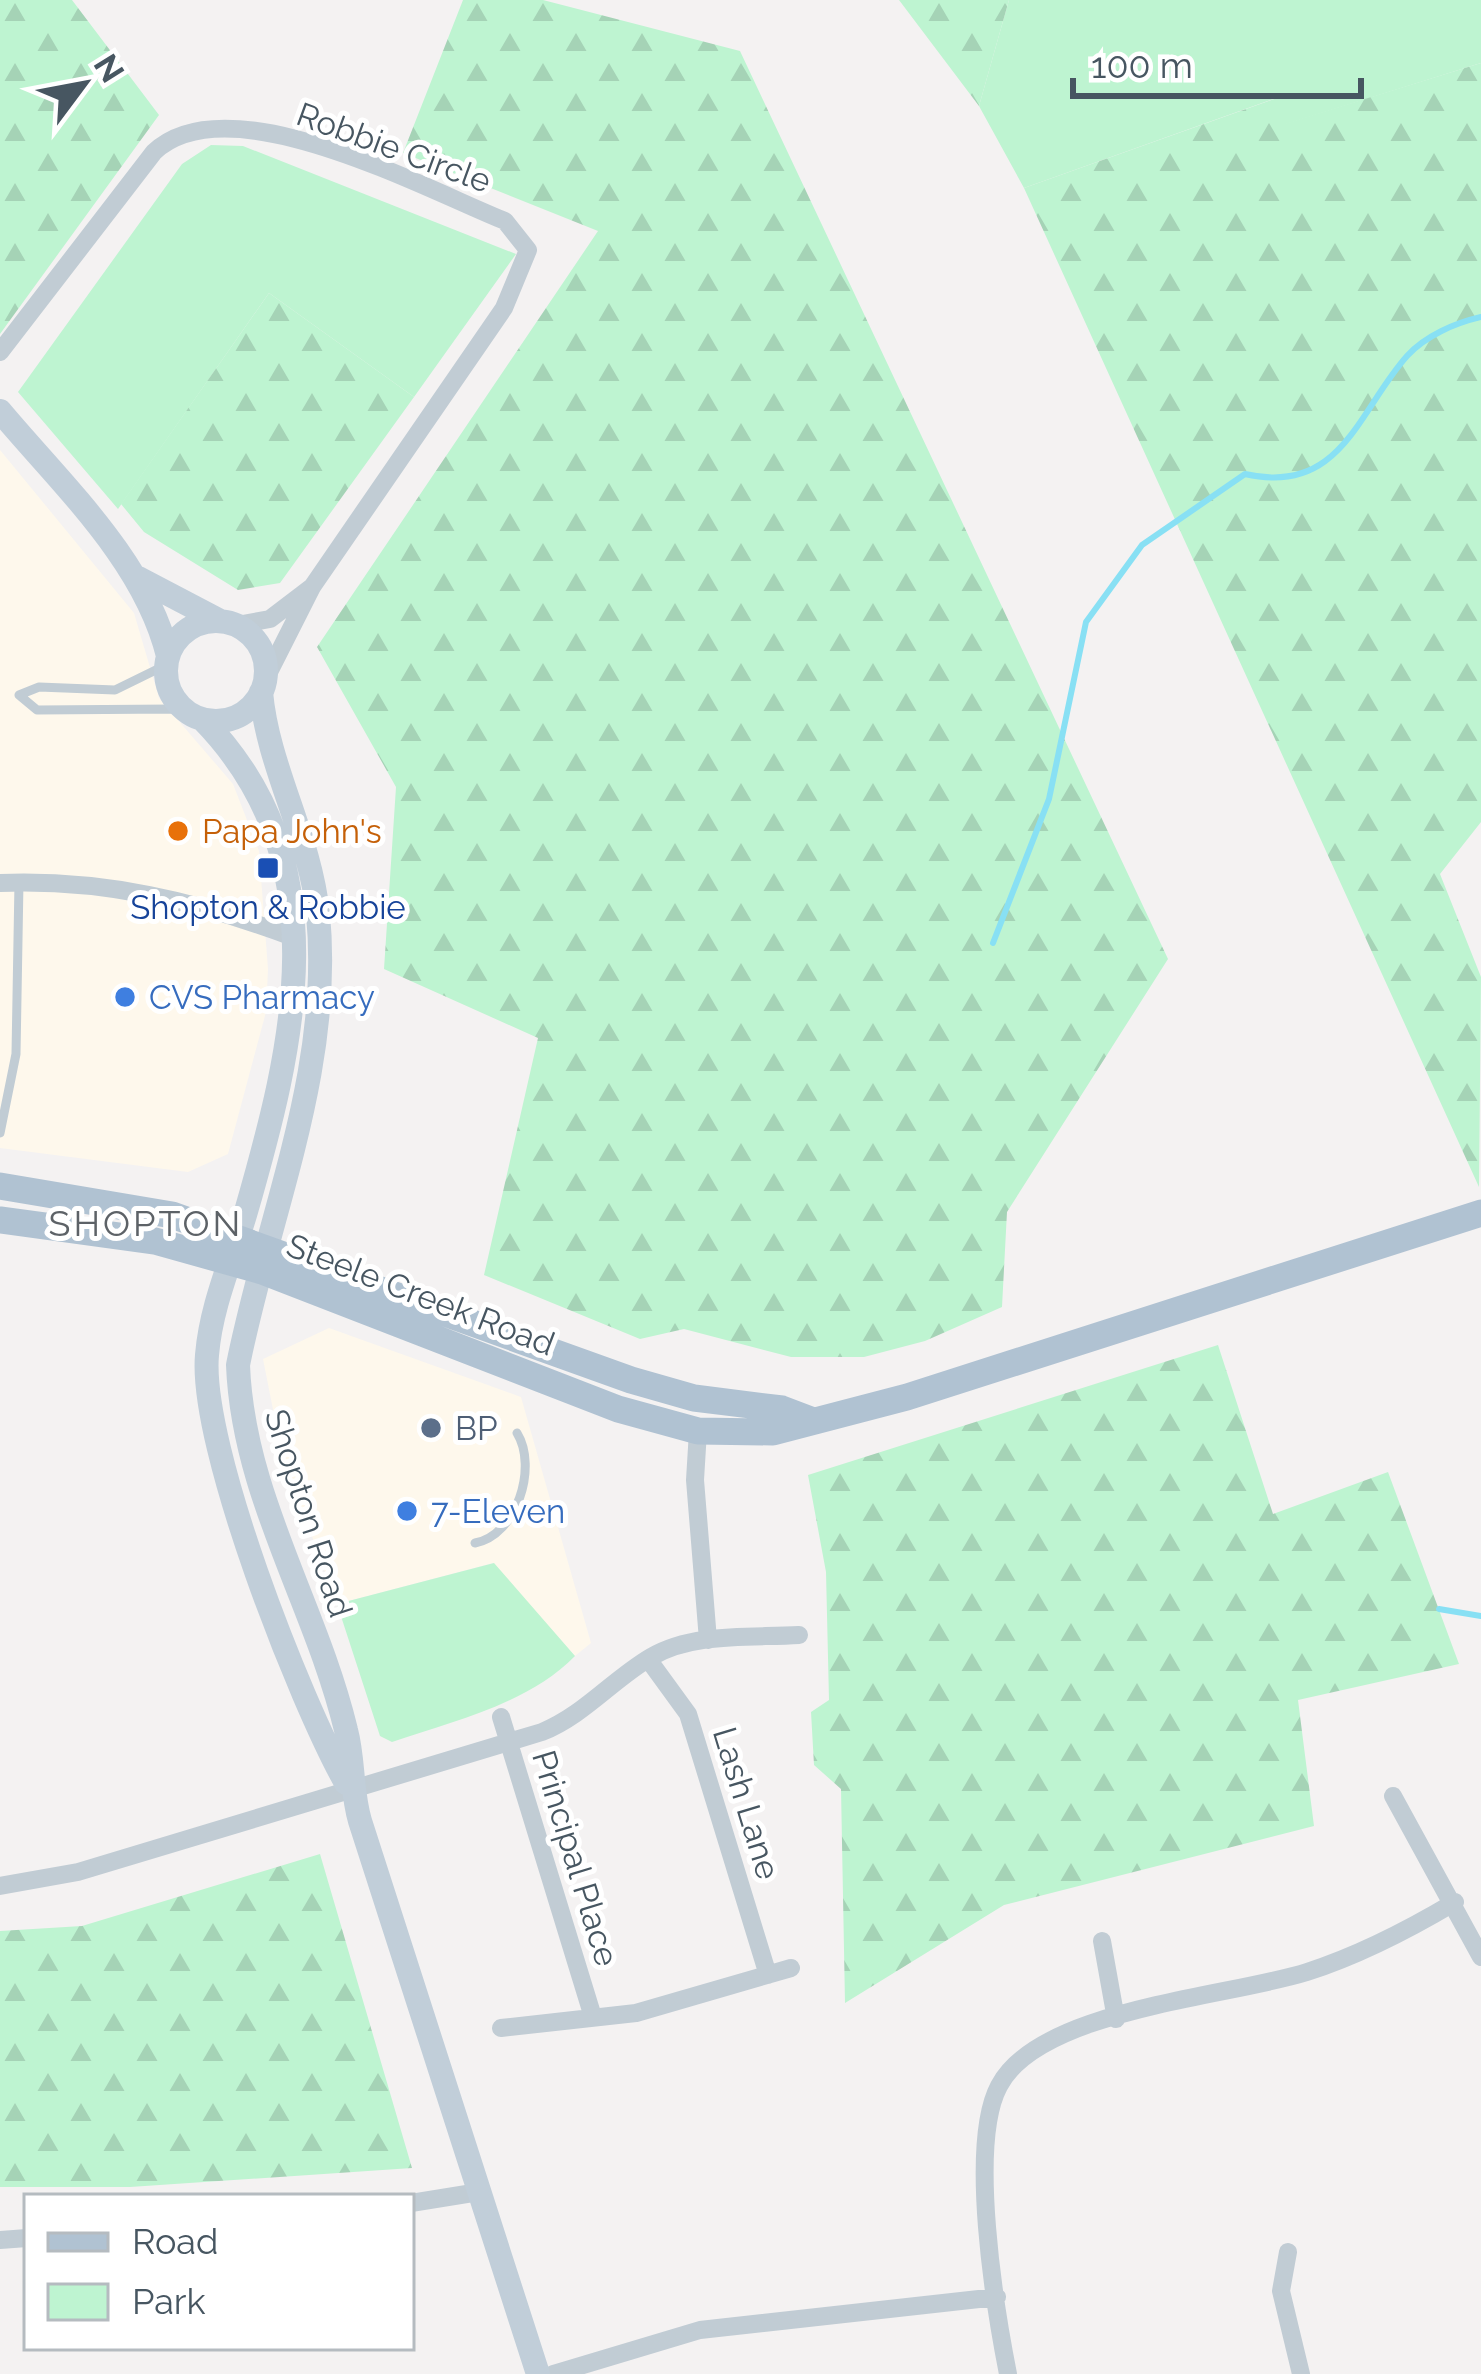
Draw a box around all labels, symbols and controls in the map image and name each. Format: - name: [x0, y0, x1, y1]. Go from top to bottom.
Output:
- north arrow: [24, 24, 144, 144]
- scale bar: [1073, 24, 1361, 98]
- text: 100 m: [1091, 44, 1193, 86]
- text: N: [86, 47, 132, 89]
- street label: Robbie Circle: [291, 94, 496, 201]
- place label: Papa John's: [202, 812, 382, 851]
- marker: Papa John's: [165, 818, 191, 844]
- marker: Shopton & Robbie: [255, 855, 281, 881]
- place label: Shopton & Robbie: [130, 888, 406, 927]
- place label: CVS Pharmacy: [149, 978, 375, 1017]
- marker: CVS Pharmacy: [112, 984, 138, 1010]
- district label: SHOPTON: [49, 1202, 243, 1244]
- street label: Steele Creek Road: [281, 1225, 560, 1363]
- street label: Shopton Road: [257, 1404, 360, 1622]
- place label: BP: [455, 1409, 498, 1448]
- marker: BP: [418, 1415, 444, 1441]
- place label: 7-Eleven: [431, 1492, 565, 1531]
- marker: 7-Eleven: [394, 1498, 420, 1524]
- street label: Lash Lane: [705, 1723, 788, 1884]
- street label: Principal Place: [524, 1746, 627, 1971]
- legend: [24, 2194, 414, 2350]
- text: Road: [132, 2220, 218, 2262]
- text: Park: [132, 2280, 206, 2322]

